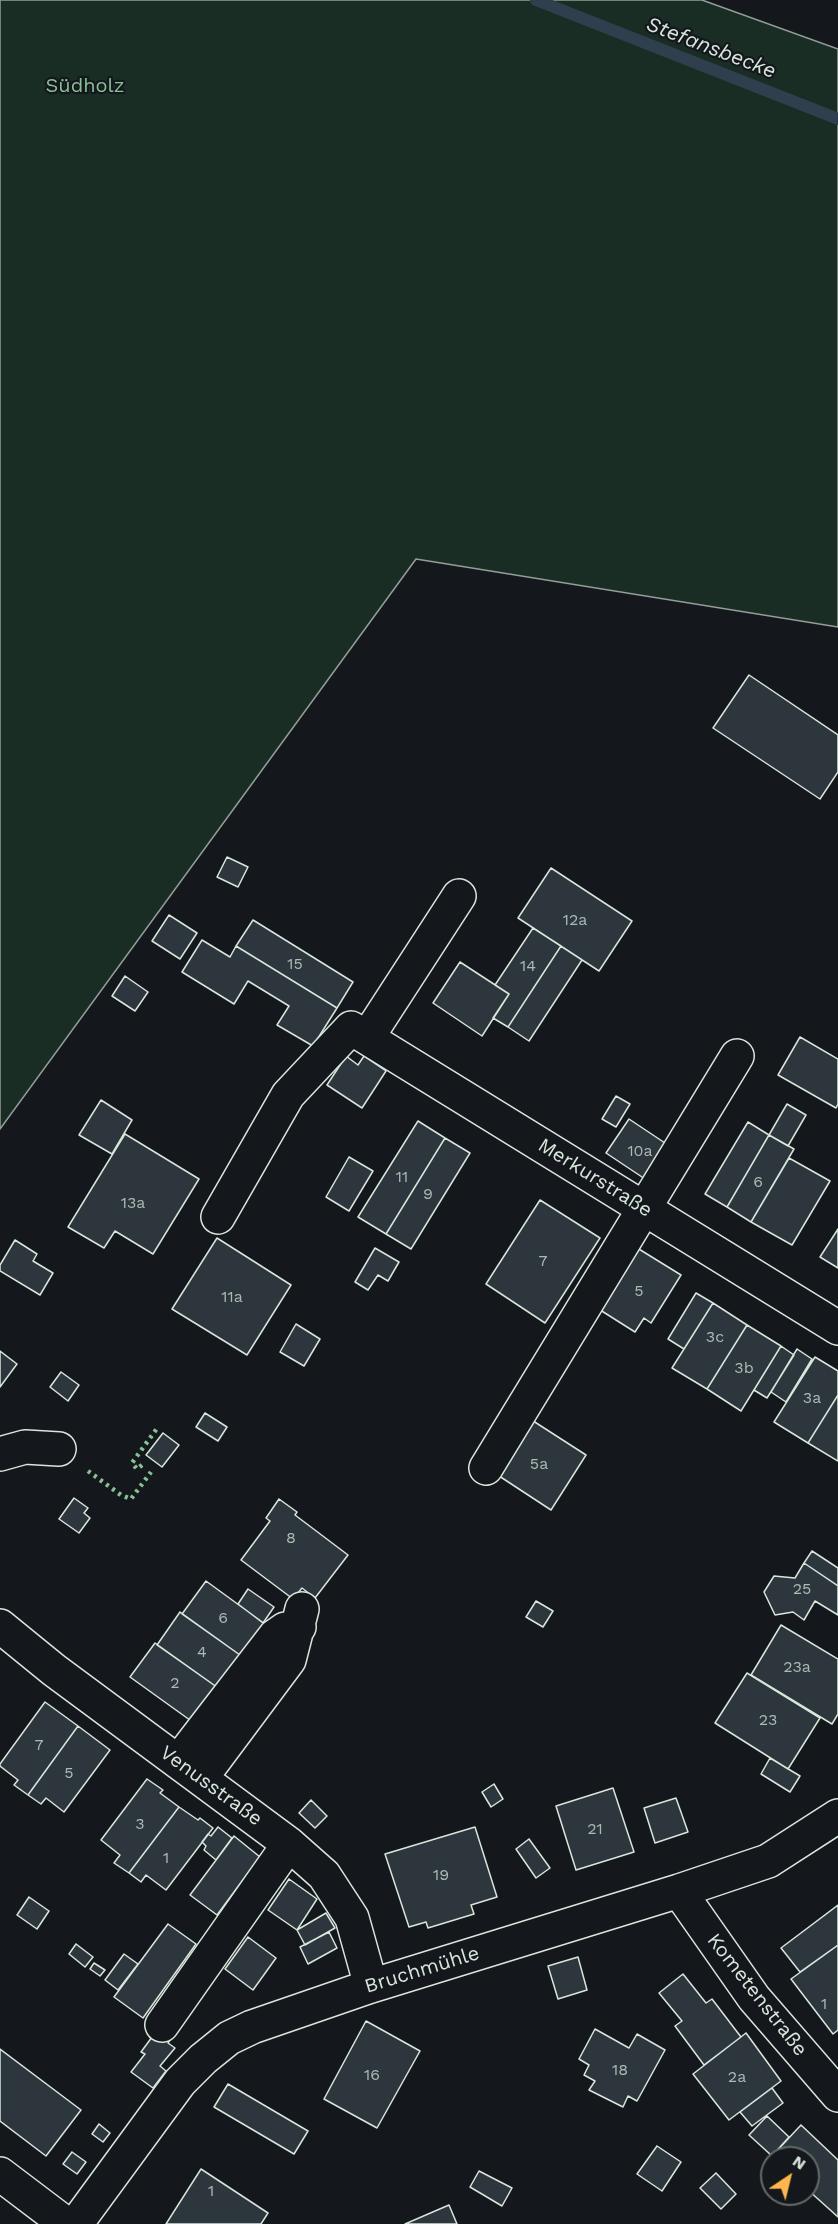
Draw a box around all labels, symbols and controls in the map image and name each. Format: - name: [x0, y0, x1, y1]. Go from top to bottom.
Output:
- water label: Stefansbecke: [643, 12, 779, 84]
- park label: Südholz: [46, 74, 124, 98]
- house number: 12a: [563, 910, 587, 930]
- house number: 15: [287, 954, 303, 974]
- house number: 14: [520, 956, 536, 976]
- street label: Merkurstraße: [534, 1133, 656, 1223]
- house number: 10a: [627, 1141, 653, 1161]
- house number: 11: [396, 1167, 408, 1187]
- house number: 6: [753, 1172, 763, 1192]
- house number: 9: [423, 1184, 433, 1204]
- house number: 13a: [121, 1193, 145, 1213]
- house number: 7: [539, 1251, 547, 1271]
- house number: 5: [634, 1281, 644, 1301]
- house number: 11a: [221, 1287, 243, 1307]
- house number: 3c: [706, 1327, 724, 1347]
- house number: 3b: [734, 1358, 754, 1378]
- house number: 3a: [803, 1388, 821, 1408]
- house number: 5a: [530, 1454, 548, 1474]
- house number: 8: [286, 1528, 296, 1548]
- house number: 25: [793, 1579, 811, 1599]
- house number: 6: [218, 1608, 228, 1628]
- house number: 4: [197, 1642, 207, 1662]
- house number: 23a: [783, 1657, 811, 1677]
- house number: 2: [170, 1673, 180, 1693]
- house number: 23: [759, 1710, 777, 1730]
- house number: 7: [35, 1735, 43, 1755]
- street label: Venusstraße: [155, 1741, 267, 1831]
- house number: 5: [64, 1763, 74, 1783]
- house number: 3: [135, 1814, 145, 1834]
- house number: 21: [587, 1819, 603, 1839]
- house number: 1: [163, 1848, 169, 1868]
- house number: 19: [433, 1865, 449, 1885]
- street label: Kometenstraße: [702, 1929, 812, 2061]
- street label: Bruchmühle: [362, 1941, 482, 1999]
- house number: 1: [821, 1994, 827, 2014]
- house number: 18: [612, 2060, 628, 2080]
- house number: 16: [364, 2065, 380, 2085]
- house number: 2a: [728, 2067, 746, 2087]
- north arrow: [760, 2146, 820, 2206]
- text: N: [789, 2151, 810, 2174]
- house number: 1: [208, 2181, 214, 2201]

